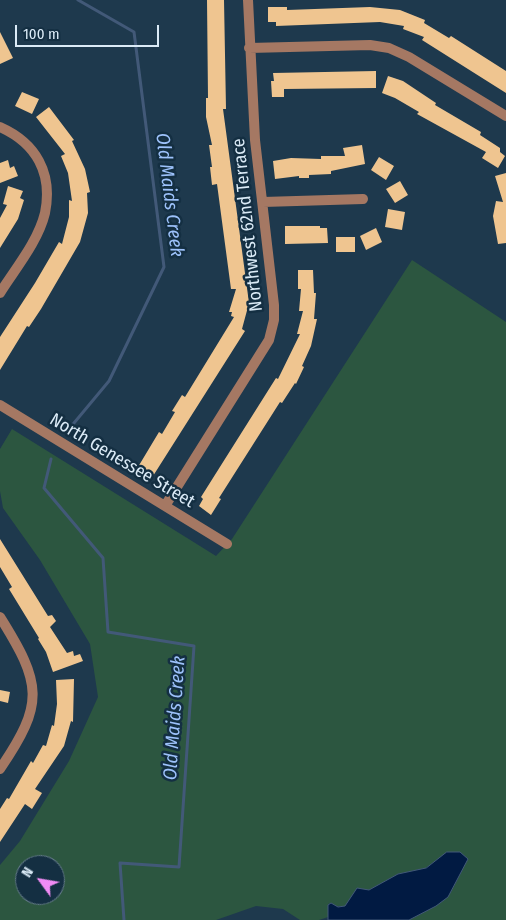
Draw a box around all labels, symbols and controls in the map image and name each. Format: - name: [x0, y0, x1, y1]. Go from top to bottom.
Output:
- scale bar: [18, 15, 161, 47]
- text: 100 m: [23, 25, 60, 43]
- water label: Old Maids Creek: [150, 132, 188, 258]
- street label: Northwest 62nd Terrace: [228, 137, 268, 313]
- street label: North Genessee Street: [46, 409, 198, 513]
- water label: Old Maids Creek: [159, 655, 191, 781]
- north arrow: [15, 855, 65, 905]
- text: N: [18, 864, 37, 880]

